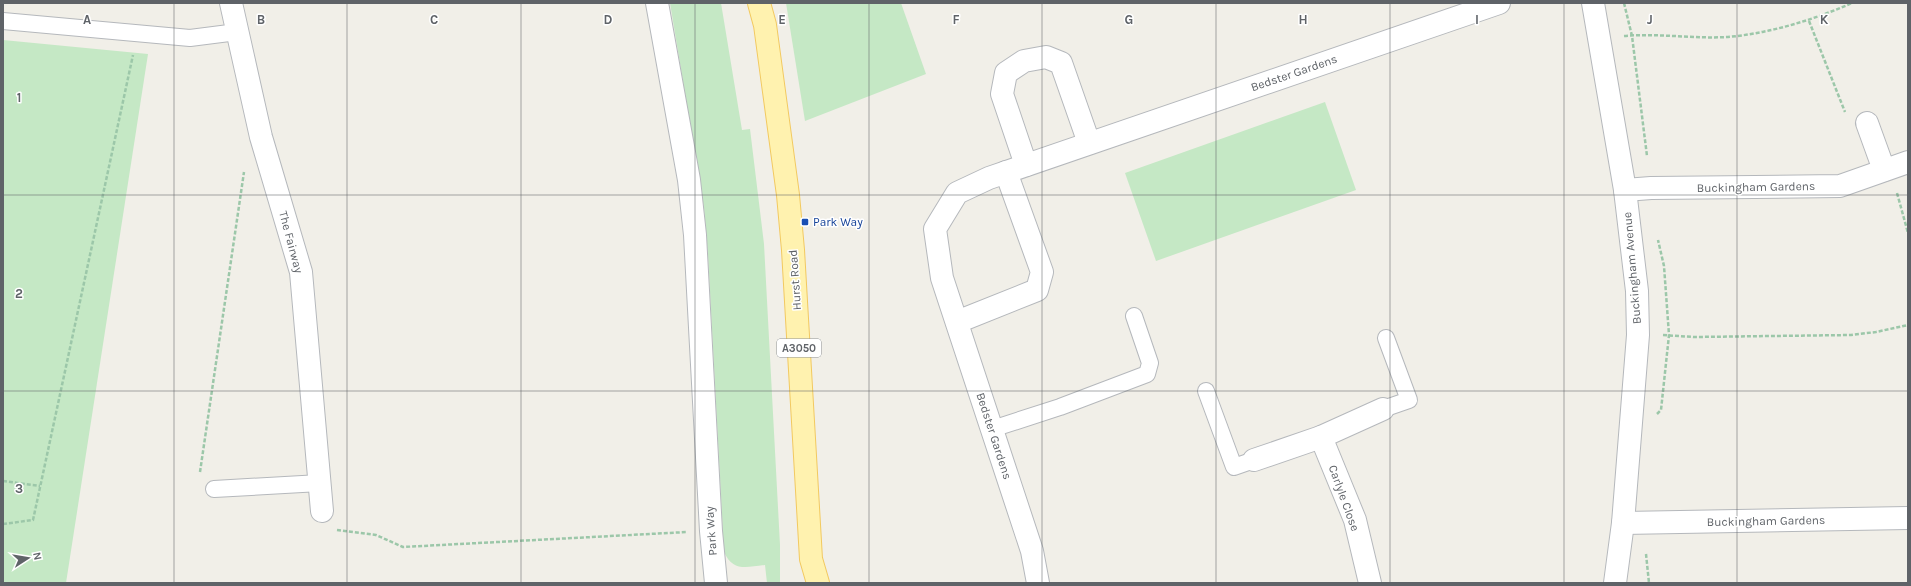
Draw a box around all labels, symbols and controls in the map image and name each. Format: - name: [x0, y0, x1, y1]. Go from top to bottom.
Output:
- text: A: [83, 12, 91, 27]
- text: B: [257, 12, 265, 27]
- text: C: [430, 12, 438, 27]
- text: D: [604, 12, 613, 27]
- text: E: [778, 12, 786, 27]
- text: F: [952, 12, 960, 27]
- text: G: [1125, 12, 1133, 27]
- text: H: [1298, 12, 1308, 27]
- text: I: [1475, 12, 1479, 27]
- text: J: [1647, 12, 1653, 27]
- text: K: [1820, 12, 1829, 27]
- street label: Bedster Gardens: [1249, 52, 1339, 94]
- text: 1: [17, 90, 21, 105]
- street label: Buckingham Gardens: [1697, 179, 1815, 195]
- street label: The Fairway: [276, 209, 306, 275]
- street label: Buckingham Avenue: [1620, 211, 1644, 325]
- place label: Park Way: [813, 215, 863, 229]
- marker: Park Way: [800, 217, 810, 227]
- street label: Hurst Road: [786, 249, 804, 311]
- text: 2: [15, 286, 23, 301]
- road number: A3050: [777, 339, 821, 357]
- street label: Bedster Gardens: [973, 391, 1015, 481]
- street label: Carlyle Close: [1326, 463, 1362, 533]
- text: 3: [15, 481, 23, 496]
- street label: Park Way: [702, 505, 720, 556]
- street label: Buckingham Gardens: [1707, 513, 1825, 529]
- north arrow: [8, 538, 48, 578]
- text: N: [30, 551, 44, 561]

